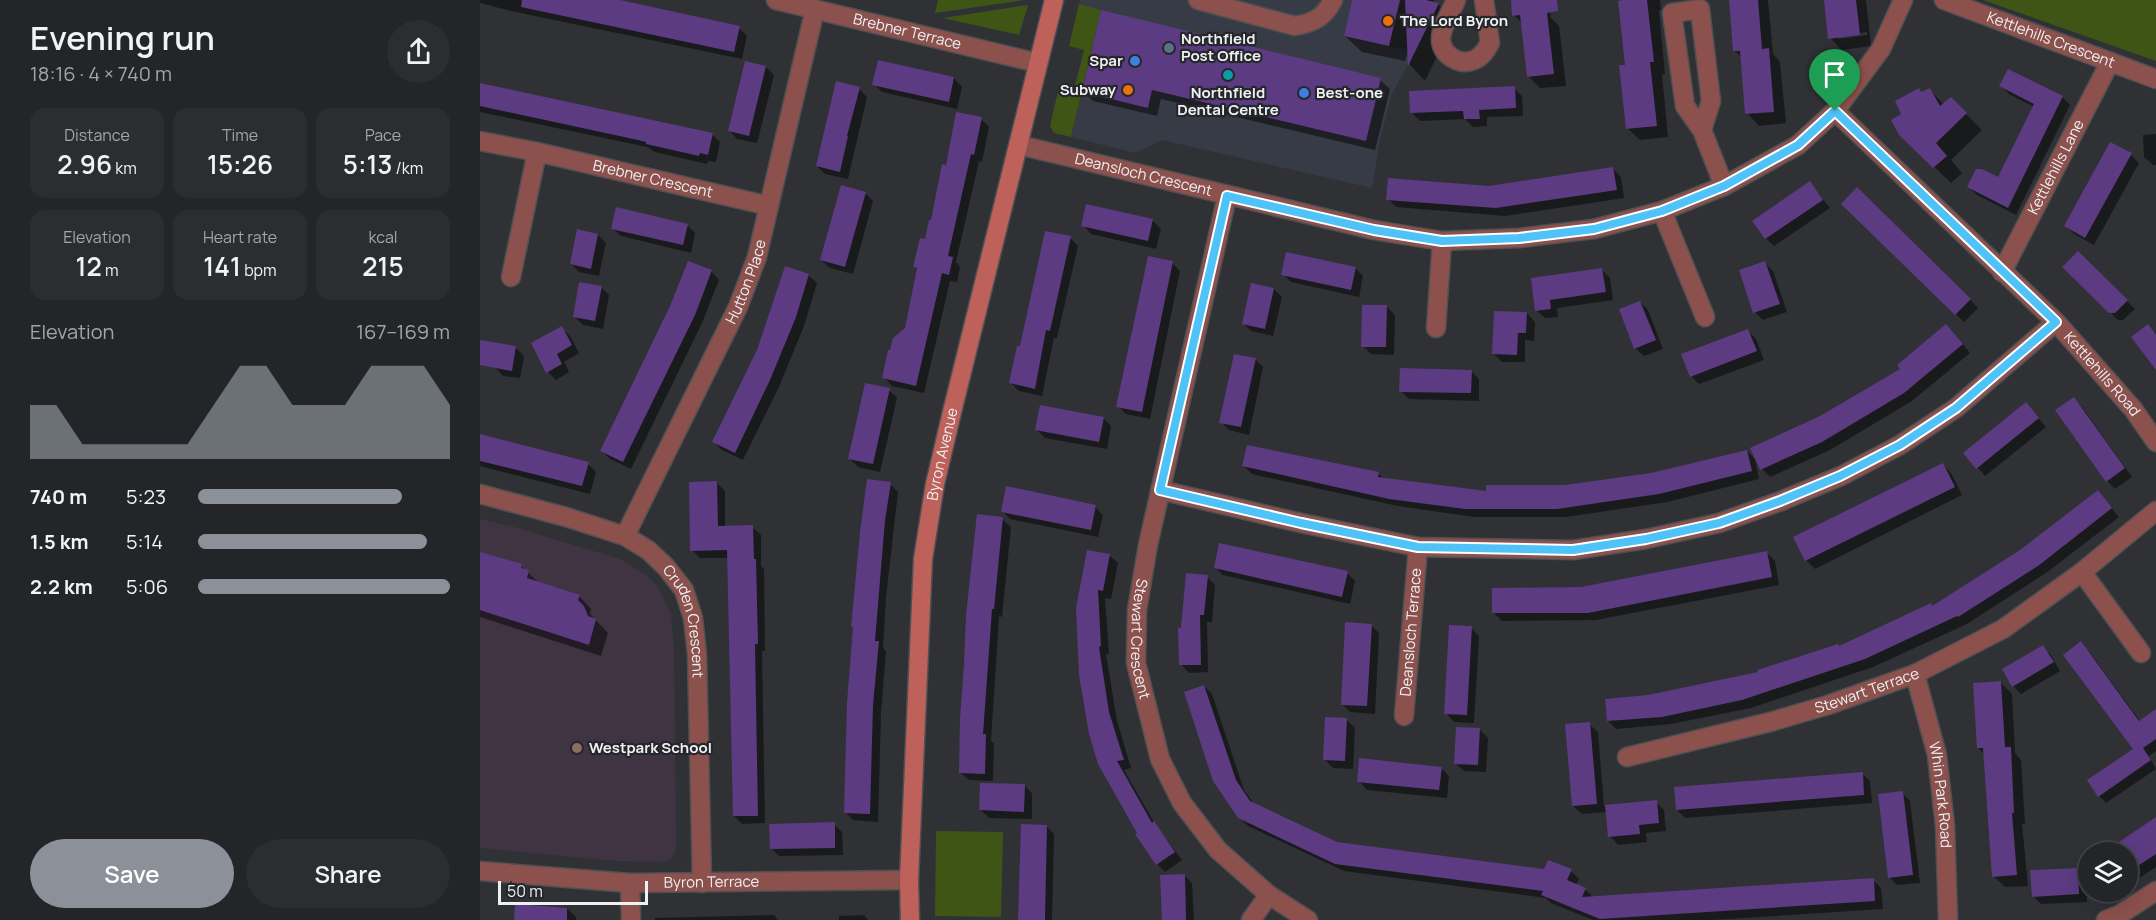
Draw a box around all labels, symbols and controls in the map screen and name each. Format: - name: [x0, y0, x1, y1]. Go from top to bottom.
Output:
- street label: Kettlehills Crescent: [1984, 6, 2118, 73]
- street label: Brebner Terrace: [851, 8, 964, 54]
- place label: The Lord Byron: [1400, 10, 1508, 31]
- marker: The Lord Byron: [1381, 14, 1395, 28]
- text: Evening run: [30, 15, 215, 60]
- button: share: [387, 20, 450, 83]
- place label: Northfield Post Office: [1181, 28, 1261, 66]
- marker: Northfield Post Office: [1162, 41, 1176, 55]
- pin: [1809, 49, 1860, 111]
- place label: Spar: [1089, 50, 1123, 71]
- marker: Spar: [1128, 54, 1142, 68]
- icon: arrive: [1818, 58, 1851, 91]
- text: 18:16 · 4 × 740 m: [30, 60, 172, 87]
- marker: Northfield Dental Centre: [1221, 68, 1235, 82]
- place label: Subway: [1060, 79, 1117, 100]
- place label: Northfield Dental Centre: [1177, 82, 1279, 120]
- place label: Best-one: [1316, 82, 1383, 103]
- marker: Subway: [1121, 83, 1135, 97]
- marker: Best-one: [1297, 86, 1311, 100]
- street label: Kettlehills Lane: [2022, 115, 2089, 218]
- text: Distance: [64, 124, 130, 146]
- text: Time: [222, 124, 258, 146]
- text: Pace: [365, 124, 401, 146]
- text: 2.96: [57, 146, 112, 182]
- text: 15:26: [207, 146, 273, 182]
- text: 5:13: [343, 146, 392, 182]
- street label: Deansloch Crescent: [1073, 148, 1214, 201]
- street label: Brebner Crescent: [591, 154, 715, 203]
- text: km: [112, 157, 137, 179]
- text: /km: [392, 157, 423, 179]
- text: Elevation: [63, 226, 131, 248]
- text: Heart rate: [203, 226, 277, 248]
- text: kcal: [368, 226, 398, 248]
- street label: Hutton Place: [720, 237, 771, 327]
- text: 12: [75, 248, 102, 284]
- text: 141: [203, 248, 241, 284]
- text: 215: [362, 248, 404, 284]
- text: m: [102, 259, 119, 281]
- text: bpm: [241, 259, 277, 281]
- text: Elevation: [30, 318, 114, 345]
- text: 167–169 m: [356, 318, 450, 345]
- street label: Kettlehills Road: [2059, 327, 2146, 420]
- street label: Byron Avenue: [922, 405, 963, 502]
- text: 740 m: [30, 483, 87, 510]
- text: 5:23: [126, 483, 166, 510]
- text: 1.5 km: [30, 528, 89, 555]
- text: 5:14: [126, 528, 163, 555]
- street label: Cruden Crescent: [658, 560, 709, 678]
- street label: Deansloch Terrace: [1395, 567, 1426, 697]
- text: 2.2 km: [30, 573, 93, 600]
- text: 5:06: [126, 573, 168, 600]
- street label: Stewart Crescent: [1126, 577, 1156, 701]
- street label: Stewart Terrace: [1812, 662, 1922, 718]
- place label: Westpark School: [589, 737, 712, 758]
- street label: Whin Park Road: [1924, 739, 1957, 848]
- marker: Westpark School: [570, 741, 584, 755]
- button: Save: [30, 839, 234, 908]
- button: Share: [246, 839, 450, 908]
- map controls: [2078, 842, 2138, 902]
- button: layers: [2078, 842, 2138, 902]
- street label: Byron Terrace: [664, 871, 760, 893]
- scale bar: [498, 878, 648, 906]
- text: 50 m: [507, 880, 543, 902]

